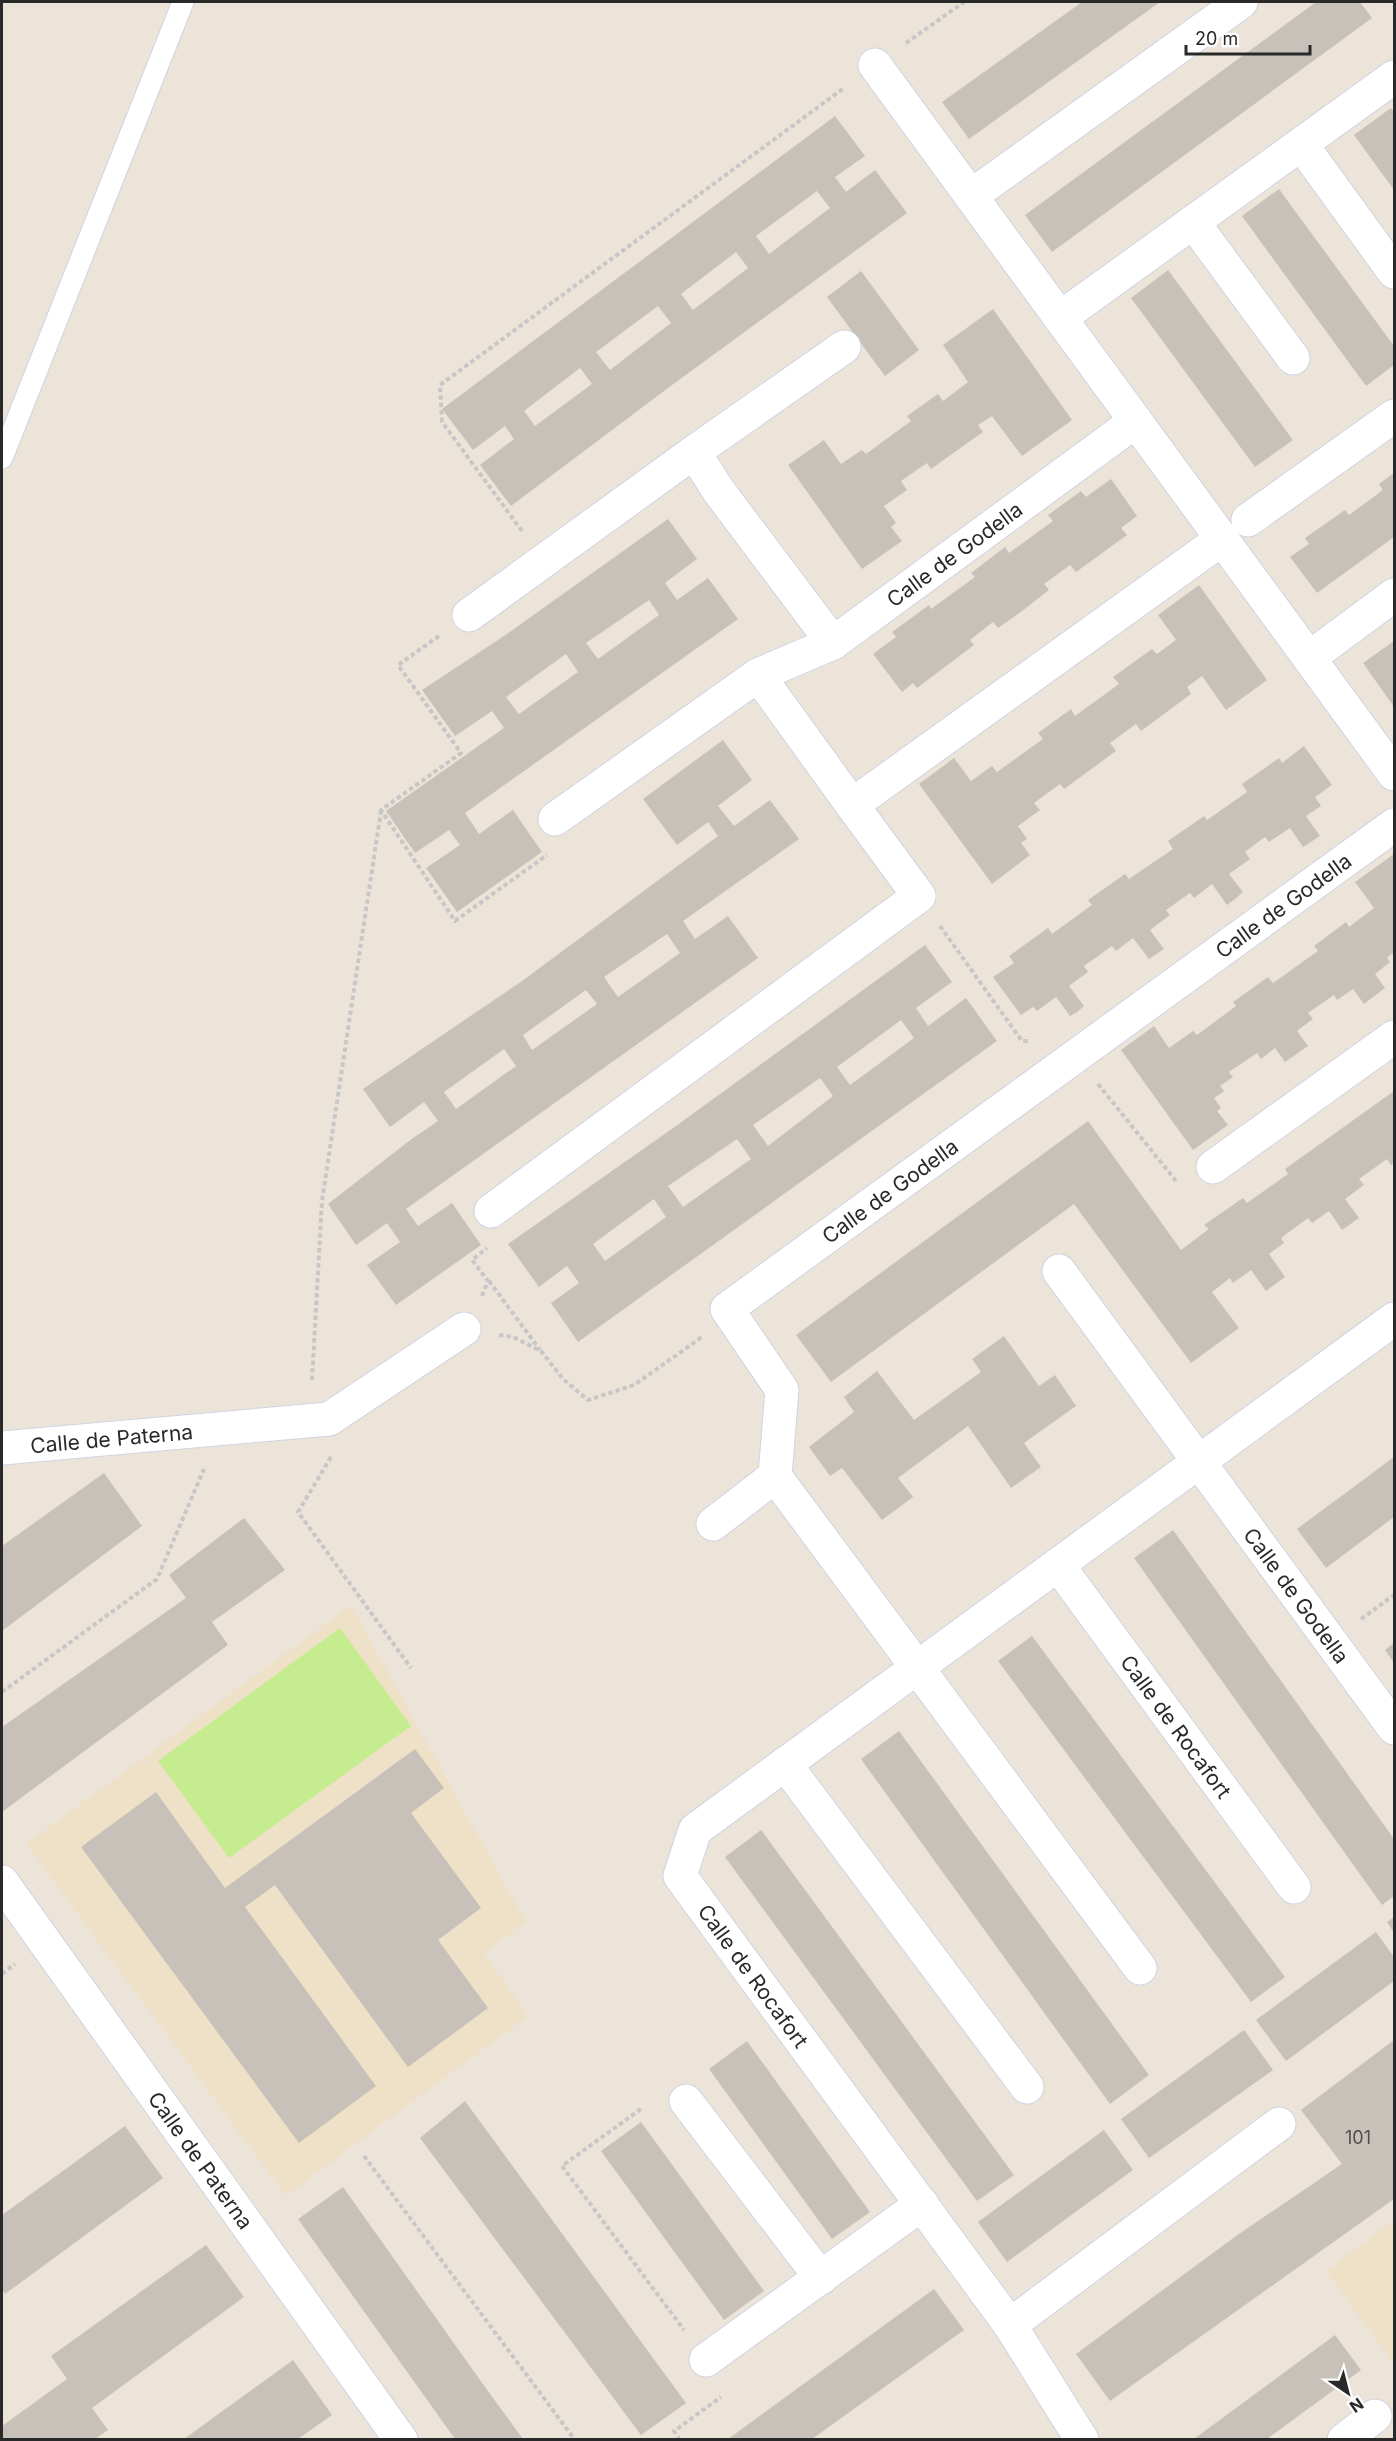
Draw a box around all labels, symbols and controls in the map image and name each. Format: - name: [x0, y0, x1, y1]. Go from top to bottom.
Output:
- scale bar: [1186, 18, 1310, 56]
- text: 20 m: [1195, 28, 1238, 49]
- street label: Calle de Godella: [882, 496, 1027, 612]
- street label: Calle de Godella: [1210, 848, 1356, 963]
- street label: Calle de Godella: [817, 1133, 963, 1248]
- street label: Calle de Paterna: [29, 1419, 194, 1458]
- street label: Calle de Godella: [1239, 1523, 1355, 1668]
- street label: Calle de Rocafort: [1116, 1650, 1237, 1803]
- street label: Calle de Rocafort: [693, 1899, 813, 2053]
- street label: Calle de Paterna: [143, 2087, 259, 2234]
- house number: 101: [1345, 2127, 1371, 2148]
- north arrow: [1318, 2363, 1378, 2423]
- text: N: [1346, 2394, 1367, 2417]

